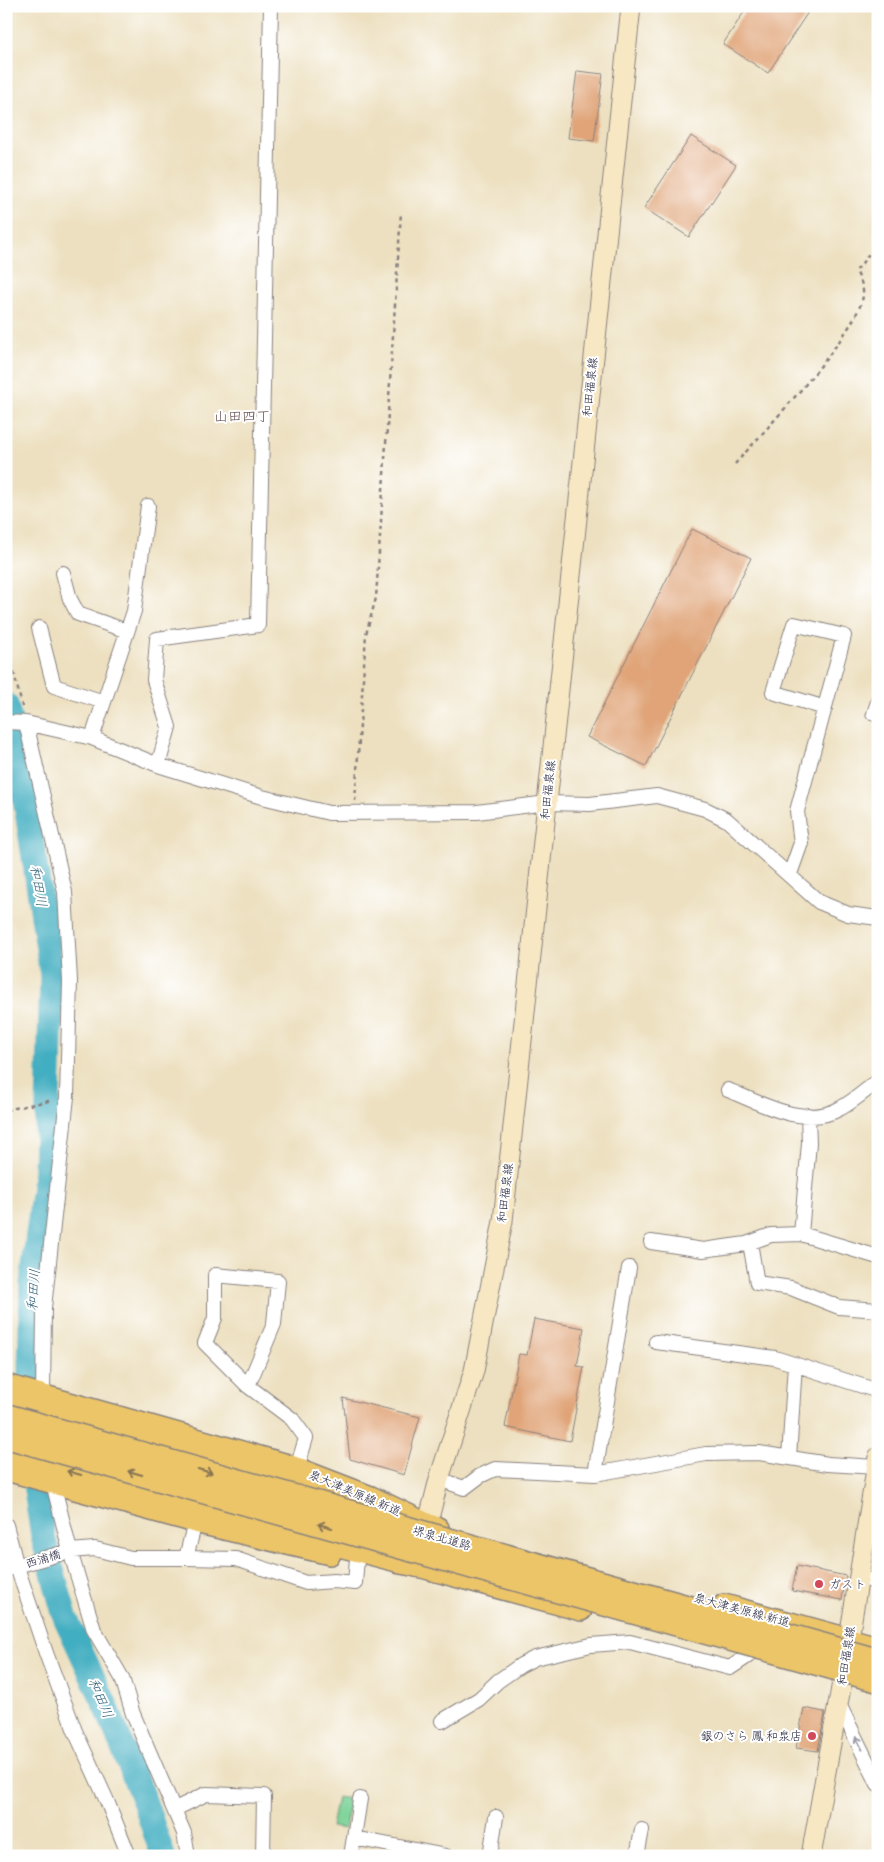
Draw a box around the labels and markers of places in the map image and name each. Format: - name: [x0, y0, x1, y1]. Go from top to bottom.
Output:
- place label: ガスト: [829, 1577, 866, 1592]
- marker: ガスト: [813, 1578, 825, 1590]
- place label: 銀のさら 鳳 和泉店: [701, 1729, 802, 1744]
- marker: 銀のさら 鳳 和泉店: [806, 1730, 818, 1742]

